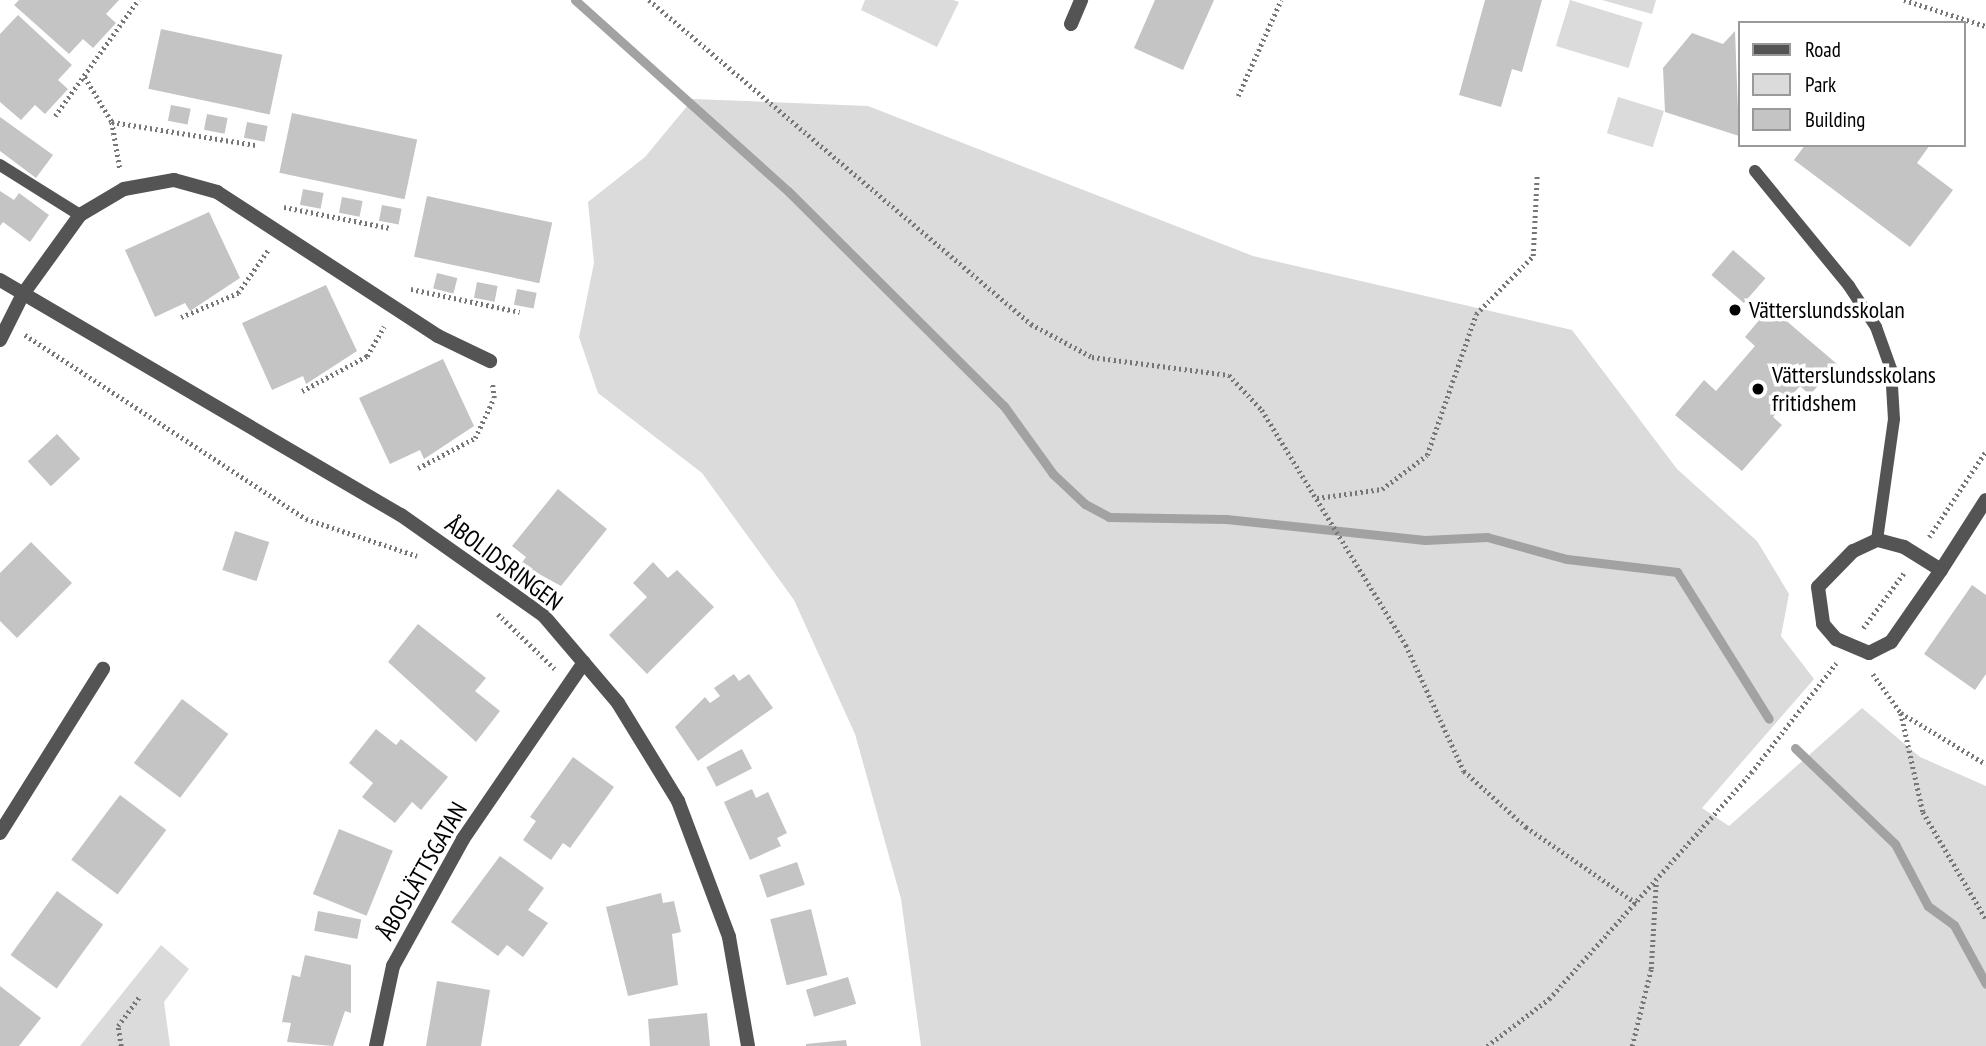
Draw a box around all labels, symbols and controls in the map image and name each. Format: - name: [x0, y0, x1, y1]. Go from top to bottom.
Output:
- legend: [1738, 21, 1965, 147]
- text: Road: [1805, 36, 1841, 63]
- text: Park: [1805, 71, 1836, 98]
- text: Building: [1805, 106, 1865, 133]
- place label: Vätterslundsskolan: [1749, 296, 1905, 324]
- marker: Vätterslundsskolan: [1727, 302, 1743, 318]
- place label: Vätterslundsskolans fritidshem: [1772, 361, 1936, 417]
- marker: Vätterslundsskolans fritidshem: [1750, 381, 1766, 397]
- street label: ÅBOLIDSRINGEN: [440, 510, 568, 616]
- street label: ÅBOSLÄTTSGATAN: [371, 797, 473, 945]

